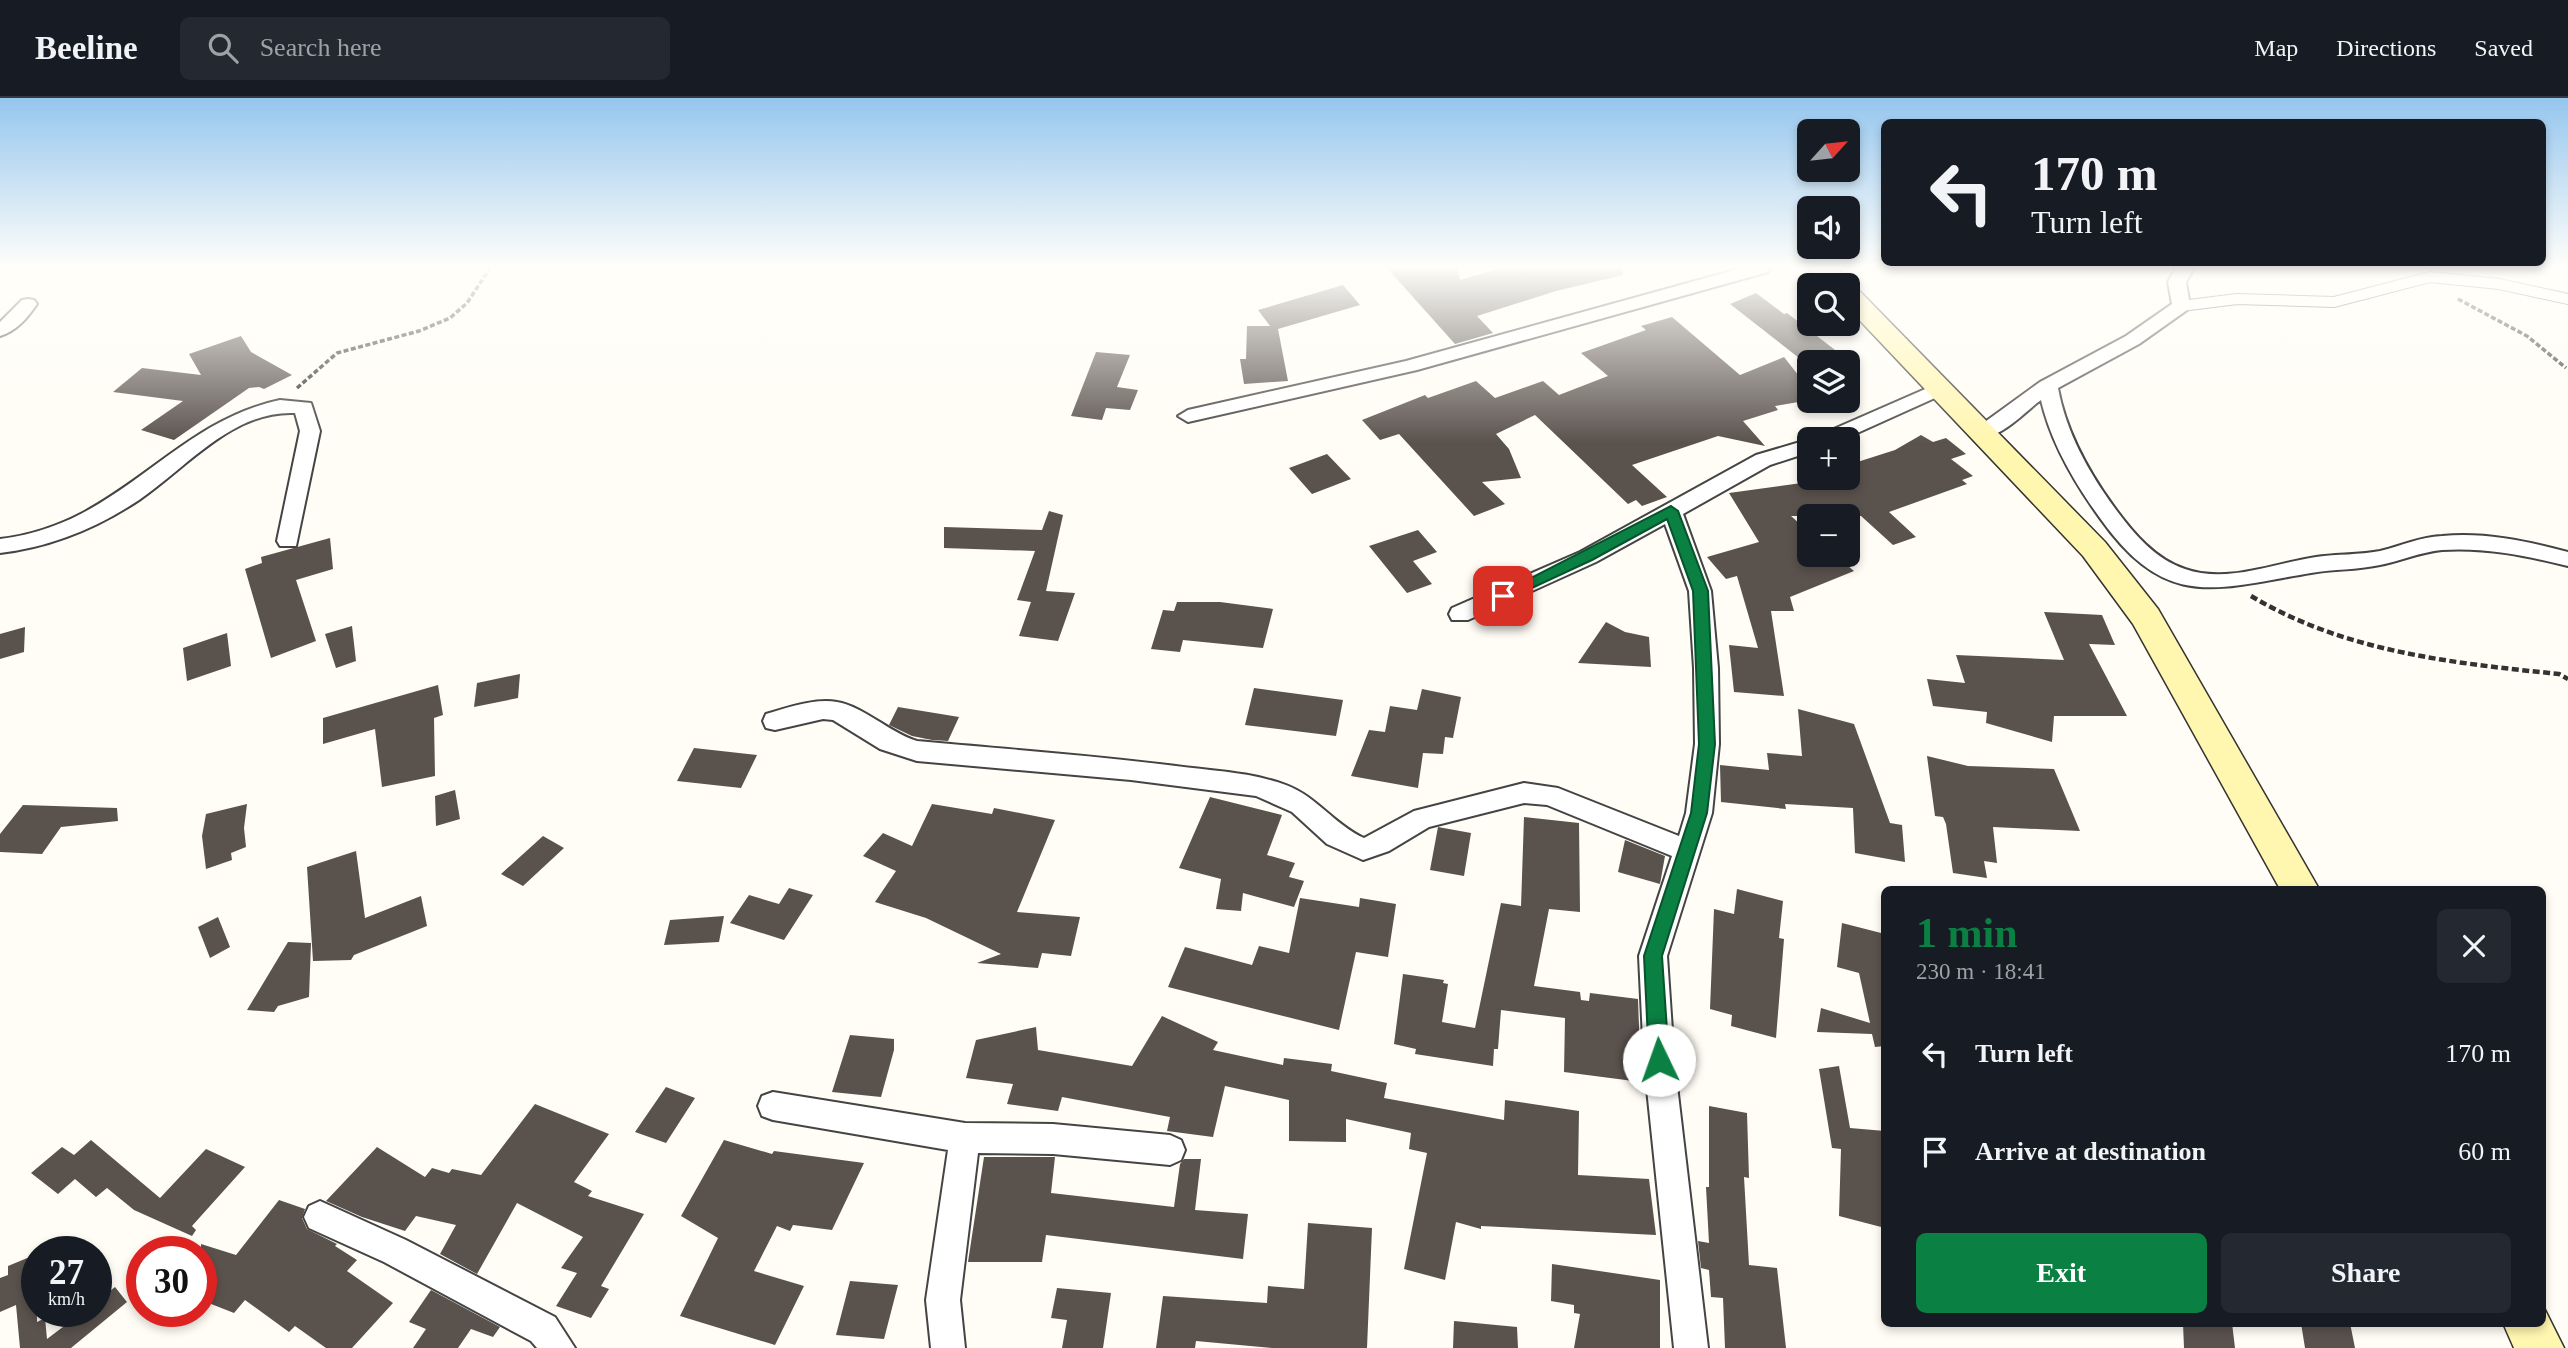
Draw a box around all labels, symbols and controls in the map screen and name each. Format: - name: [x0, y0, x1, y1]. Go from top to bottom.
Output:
- search box: [180, 17, 670, 80]
- icon: search: [204, 29, 242, 67]
- text: Beeline: [35, 30, 138, 66]
- text: Search here: [260, 33, 382, 62]
- text: Map: [2254, 35, 2298, 61]
- text: Directions: [2336, 35, 2436, 61]
- text: Saved: [2474, 35, 2533, 61]
- north arrow: [1797, 119, 1860, 182]
- map controls: [1797, 119, 1860, 567]
- text: 170 m: [2031, 146, 2158, 201]
- icon: left: [1916, 147, 2007, 238]
- button: sound: [1797, 196, 1860, 259]
- text: Turn left: [2031, 204, 2143, 240]
- button: search: [1797, 273, 1860, 336]
- button: layers: [1797, 350, 1860, 413]
- button: +: [1797, 427, 1860, 490]
- button: −: [1797, 504, 1860, 567]
- pin: [1473, 566, 1533, 626]
- icon: arrive: [1484, 577, 1522, 615]
- button: close: [2437, 909, 2511, 983]
- text: 1 min: [1916, 910, 2018, 956]
- text: 230 m · 18:41: [1916, 959, 2046, 984]
- position arrow: [1622, 1023, 1696, 1097]
- icon: left: [1916, 1035, 1954, 1073]
- text: Turn left: [1975, 1039, 2073, 1068]
- text: 170 m: [2445, 1039, 2511, 1068]
- icon: arrive: [1916, 1133, 1954, 1171]
- text: Arrive at destination: [1975, 1137, 2206, 1166]
- text: 60 m: [2458, 1137, 2511, 1166]
- button: Exit: [1916, 1233, 2207, 1313]
- button: Share: [2221, 1233, 2511, 1313]
- speed limit sign: 30: [126, 1236, 217, 1327]
- text: 27: [49, 1253, 84, 1292]
- text: km/h: [48, 1289, 85, 1309]

